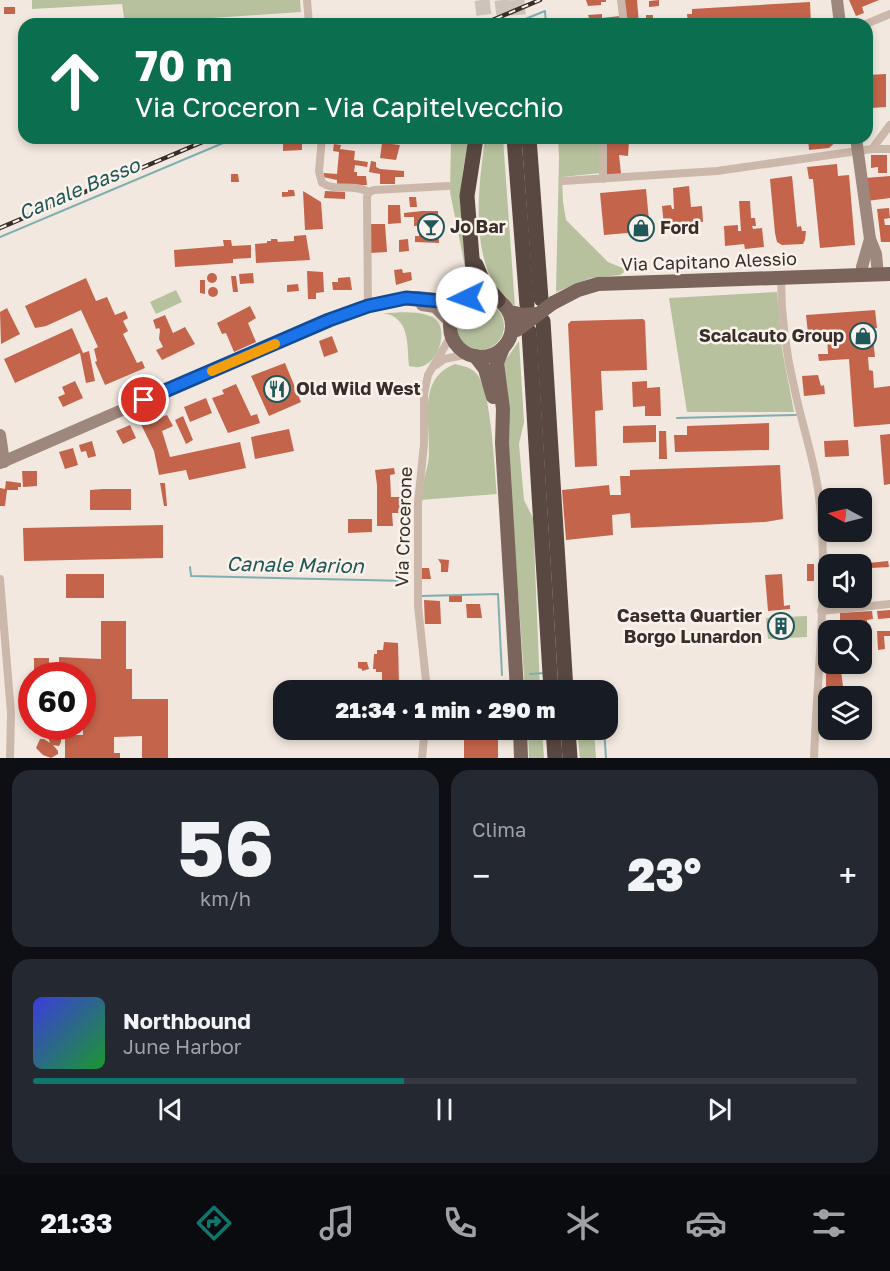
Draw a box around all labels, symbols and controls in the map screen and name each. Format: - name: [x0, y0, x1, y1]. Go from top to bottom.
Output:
- text: 70 m: [135, 40, 232, 90]
- icon: ahead: [36, 42, 114, 120]
- text: Via Croceron - Via Capitelvecchio: [135, 91, 563, 123]
- water label: Canale Basso: [14, 151, 144, 224]
- bar icon: Jo Bar: [416, 212, 446, 242]
- shop icon: Ford: [626, 213, 656, 243]
- place label: Jo Bar: [450, 215, 506, 237]
- place label: Ford: [660, 216, 699, 238]
- street label: Via Capitano Alessio: [621, 247, 797, 275]
- position arrow: [435, 266, 499, 330]
- shop icon: Scalcauto Group: [848, 321, 878, 351]
- place label: Scalcauto Group: [699, 324, 844, 346]
- pin: [118, 374, 169, 425]
- restaurant icon: Old Wild West: [262, 374, 292, 404]
- place label: Old Wild West: [296, 377, 421, 399]
- icon: arrive: [127, 383, 160, 416]
- street label: Via Crocerone: [390, 466, 416, 588]
- north arrow: [818, 488, 872, 542]
- map controls: [818, 488, 872, 740]
- water label: Canale Marion: [226, 551, 365, 577]
- button: sound: [818, 554, 872, 608]
- place label: Casetta Quartier Borgo Lunardon: [617, 604, 762, 647]
- building icon: Casetta Quartier Borgo Lunardon: [766, 611, 796, 641]
- button: search: [818, 620, 872, 674]
- speed limit sign: 60: [18, 662, 96, 740]
- button: layers: [818, 686, 872, 740]
- text: 21:34 · 1 min · 290 m: [336, 696, 555, 723]
- text: 56: [177, 800, 274, 893]
- text: Clima: [472, 817, 526, 841]
- text: 23°: [628, 847, 701, 901]
- text: −: [472, 856, 490, 895]
- text: +: [839, 856, 857, 895]
- text: km/h: [200, 886, 251, 910]
- text: Northbound: [123, 1007, 251, 1034]
- text: June Harbor: [123, 1034, 242, 1058]
- icon: previous: [154, 1093, 187, 1126]
- icon: pause: [428, 1093, 461, 1126]
- icon: next: [703, 1093, 736, 1126]
- icon: directions: [193, 1202, 235, 1244]
- icon: music: [316, 1202, 358, 1244]
- icon: phone: [439, 1202, 481, 1244]
- icon: climate: [562, 1202, 604, 1244]
- icon: car: [685, 1202, 727, 1244]
- icon: filters: [808, 1202, 850, 1244]
- text: 21:33: [40, 1207, 112, 1239]

